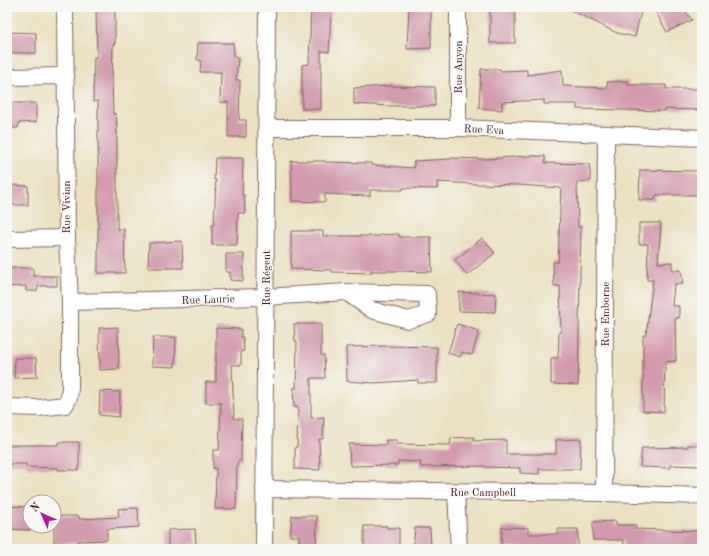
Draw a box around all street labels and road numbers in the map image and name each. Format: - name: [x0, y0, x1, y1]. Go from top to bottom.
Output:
- street label: Rue Anyon: [454, 40, 465, 93]
- street label: Rue Eva: [463, 124, 505, 137]
- street label: Rue Vivian: [62, 180, 73, 234]
- street label: Rue Régent: [262, 250, 273, 306]
- street label: Rue Emborne: [601, 282, 612, 346]
- street label: Rue Laurie: [181, 294, 235, 307]
- street label: Rue Campbell: [450, 488, 516, 499]

